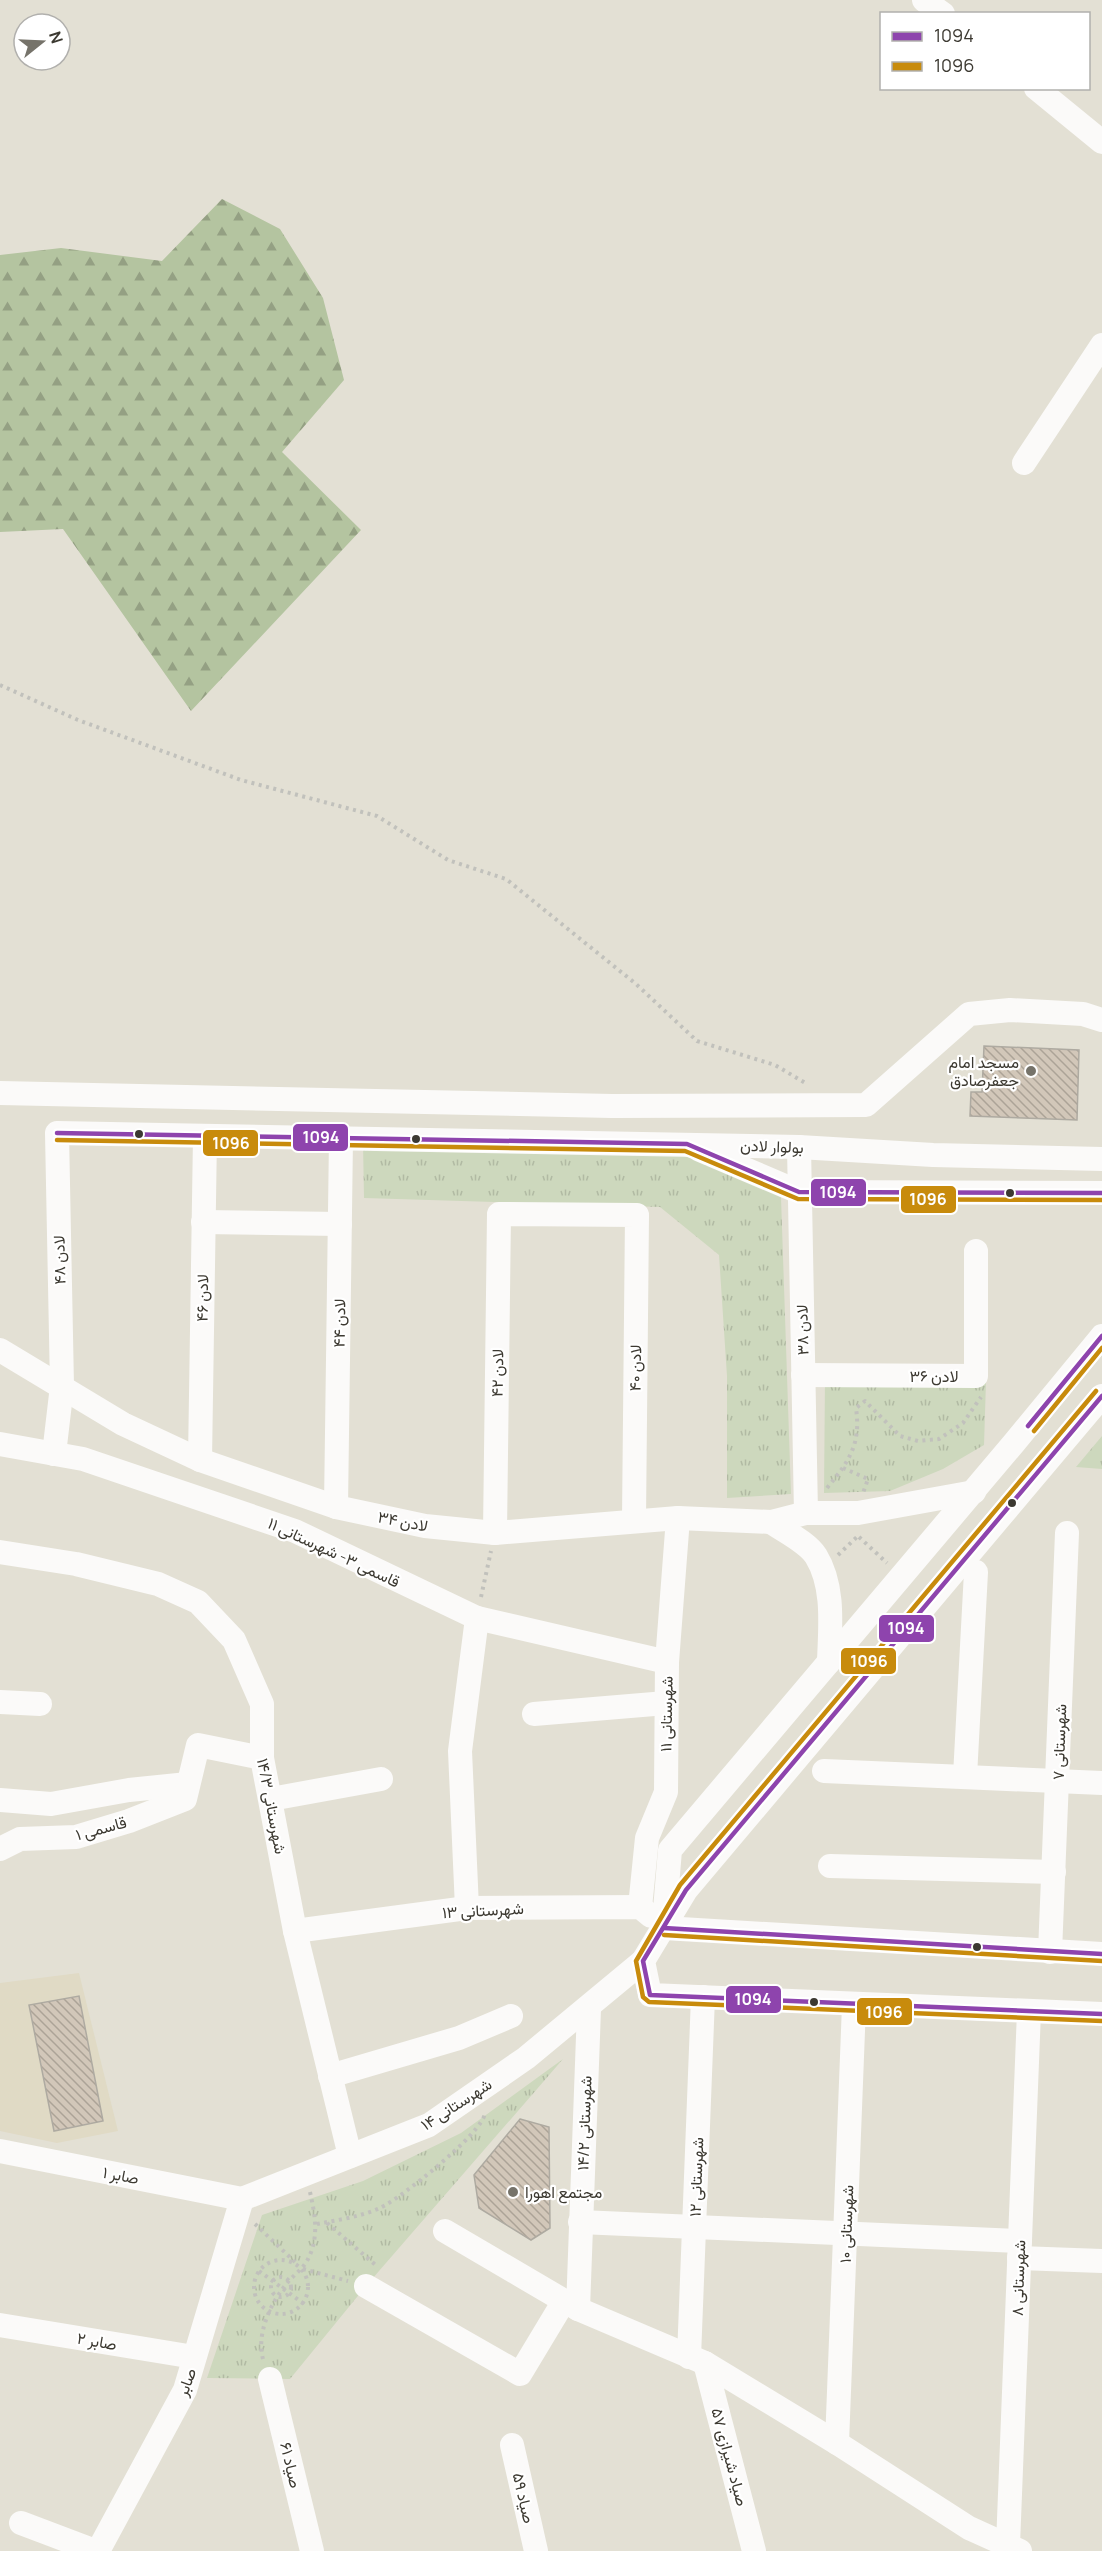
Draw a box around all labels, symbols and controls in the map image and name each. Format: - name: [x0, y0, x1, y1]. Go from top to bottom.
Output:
- north arrow: [12, 12, 72, 72]
- legend: [880, 12, 1090, 90]
- text: 1094: [934, 23, 974, 47]
- text: N: [44, 28, 69, 46]
- text: 1096: [934, 53, 974, 77]
- place label: مسجد امام جعفرصادق: [948, 1051, 1019, 1091]
- marker: مسجد امام جعفرصادق: [1024, 1064, 1038, 1078]
- line badge: 1094: [292, 1123, 349, 1152]
- text: 1094: [302, 1126, 340, 1148]
- unlabelled marker: [133, 1128, 145, 1140]
- line badge: 1096: [202, 1129, 259, 1157]
- text: 1096: [212, 1132, 250, 1154]
- unlabelled marker: [410, 1133, 422, 1145]
- street label: بولوار لادن: [740, 1134, 804, 1158]
- line badge: 1094: [810, 1178, 867, 1207]
- text: 1094: [819, 1181, 857, 1203]
- line badge: 1096: [900, 1185, 957, 1214]
- unlabelled marker: [1004, 1187, 1016, 1199]
- text: 1096: [909, 1188, 947, 1210]
- street label: لادن ۴۸: [48, 1235, 70, 1285]
- street label: لادن ۴۶: [191, 1274, 213, 1322]
- street label: لادن ۴۴: [328, 1298, 350, 1348]
- street label: لادن ۳۸: [791, 1304, 813, 1356]
- street label: لادن ۴۰: [624, 1344, 646, 1392]
- street label: لادن ۴۲: [486, 1349, 508, 1397]
- street label: لادن ۳۶: [909, 1365, 959, 1387]
- unlabelled marker: [1006, 1497, 1018, 1509]
- street label: لادن ۳۴: [376, 1505, 430, 1537]
- street label: قاسمی ۳- شهرستانی ۱۱: [264, 1512, 404, 1592]
- line badge: 1094: [878, 1614, 935, 1643]
- text: 1094: [887, 1617, 925, 1639]
- line badge: 1096: [840, 1647, 897, 1675]
- text: 1096: [850, 1650, 888, 1672]
- street label: شهرستانی ۱۱: [654, 1676, 678, 1752]
- street label: شهرستانی ۷: [1047, 1704, 1071, 1780]
- street label: شهرستانی ۱۴/۳: [252, 1756, 292, 1856]
- street label: قاسمی ۱: [73, 1811, 129, 1845]
- street label: شهرستانی ۱۳: [442, 1897, 524, 1923]
- unlabelled marker: [971, 1941, 983, 1953]
- line badge: 1094: [725, 1985, 782, 2014]
- text: 1094: [734, 1988, 772, 2010]
- unlabelled marker: [808, 1996, 820, 2008]
- line badge: 1096: [856, 1997, 913, 2026]
- text: 1096: [865, 2001, 903, 2023]
- street label: شهرستانی ۱۴: [416, 2073, 496, 2135]
- street label: شهرستانی ۱۴/۲: [571, 2075, 597, 2171]
- street label: شهرستانی ۱۲: [684, 2137, 708, 2217]
- street label: صابر ۱: [101, 2161, 141, 2189]
- place label: مجتمع اهورا: [525, 2181, 602, 2204]
- marker: مجتمع اهورا: [506, 2185, 520, 2199]
- street label: شهرستانی ۱۰: [834, 2185, 858, 2263]
- street label: شهرستانی ۸: [1006, 2240, 1030, 2316]
- street label: صابر ۲: [75, 2327, 119, 2355]
- street label: صابر: [170, 2365, 201, 2400]
- street label: صیاد شیرازی ۵۷: [706, 2405, 754, 2509]
- street label: صیاد ۶۱: [275, 2440, 307, 2490]
- street label: صیاد ۵۹: [508, 2470, 540, 2526]

